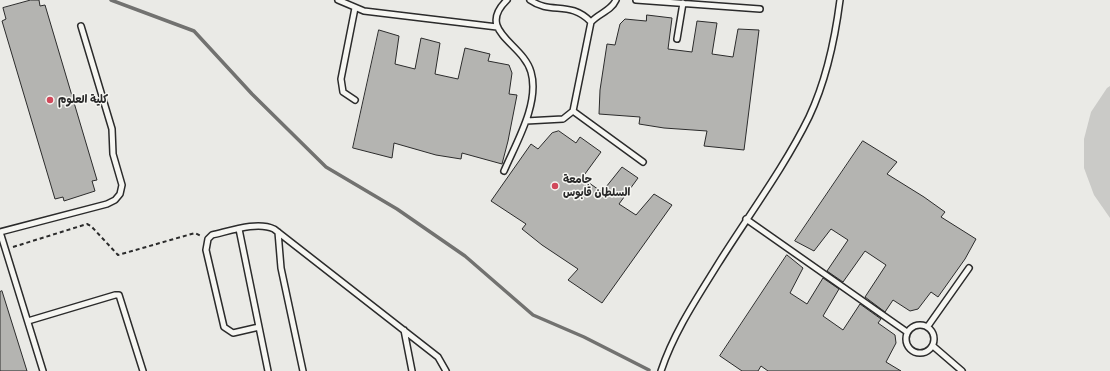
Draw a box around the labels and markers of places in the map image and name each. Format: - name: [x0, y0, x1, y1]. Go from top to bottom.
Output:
- place label: كلية العلوم: [58, 93, 108, 107]
- marker: كلية العلوم: [45, 95, 55, 105]
- place label: جامعة السلطان قابوس: [563, 173, 630, 199]
- marker: جامعة السلطان قابوس: [550, 181, 560, 191]

